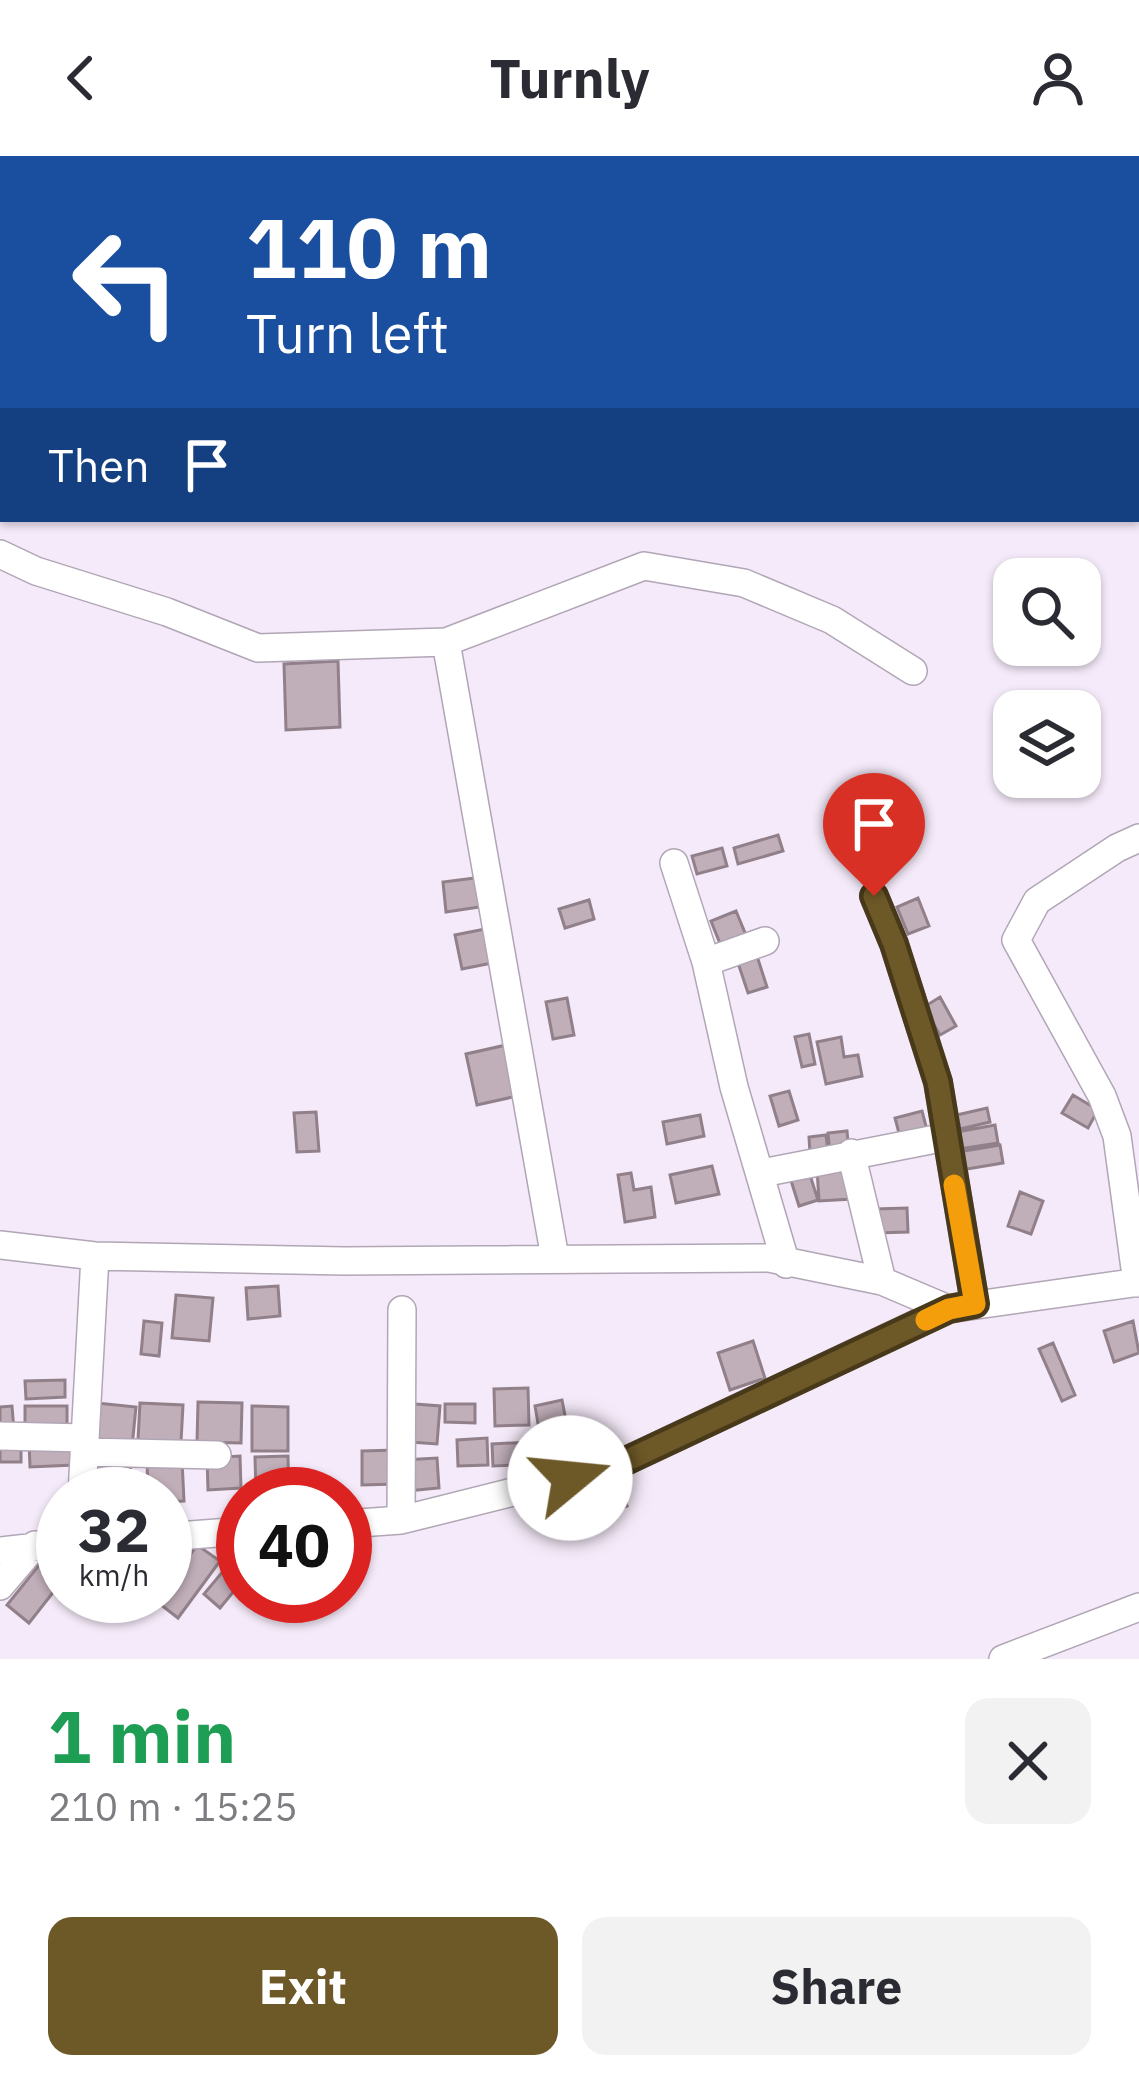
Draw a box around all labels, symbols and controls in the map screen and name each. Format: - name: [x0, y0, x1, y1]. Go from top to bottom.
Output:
- text: Turnly: [489, 43, 650, 113]
- icon: back: [48, 45, 114, 111]
- icon: person: [1025, 45, 1091, 111]
- text: 110 m: [246, 192, 492, 301]
- icon: left: [48, 204, 204, 360]
- text: Turn left: [246, 298, 449, 368]
- icon: arrive: [174, 432, 240, 498]
- text: Then: [48, 436, 150, 494]
- map controls: [993, 558, 1101, 798]
- button: search: [993, 558, 1101, 666]
- button: layers: [993, 690, 1101, 798]
- pin: [823, 773, 925, 896]
- icon: arrive: [841, 791, 907, 857]
- position arrow: [507, 1415, 633, 1541]
- speed limit sign: 40: [216, 1467, 372, 1623]
- text: 32: [78, 1490, 150, 1569]
- text: km/h: [79, 1555, 149, 1594]
- text: 1 min: [48, 1689, 236, 1783]
- button: close: [965, 1698, 1091, 1824]
- text: 210 m · 15:25: [48, 1781, 298, 1832]
- button: Exit: [48, 1917, 558, 2055]
- button: Share: [582, 1917, 1091, 2055]

